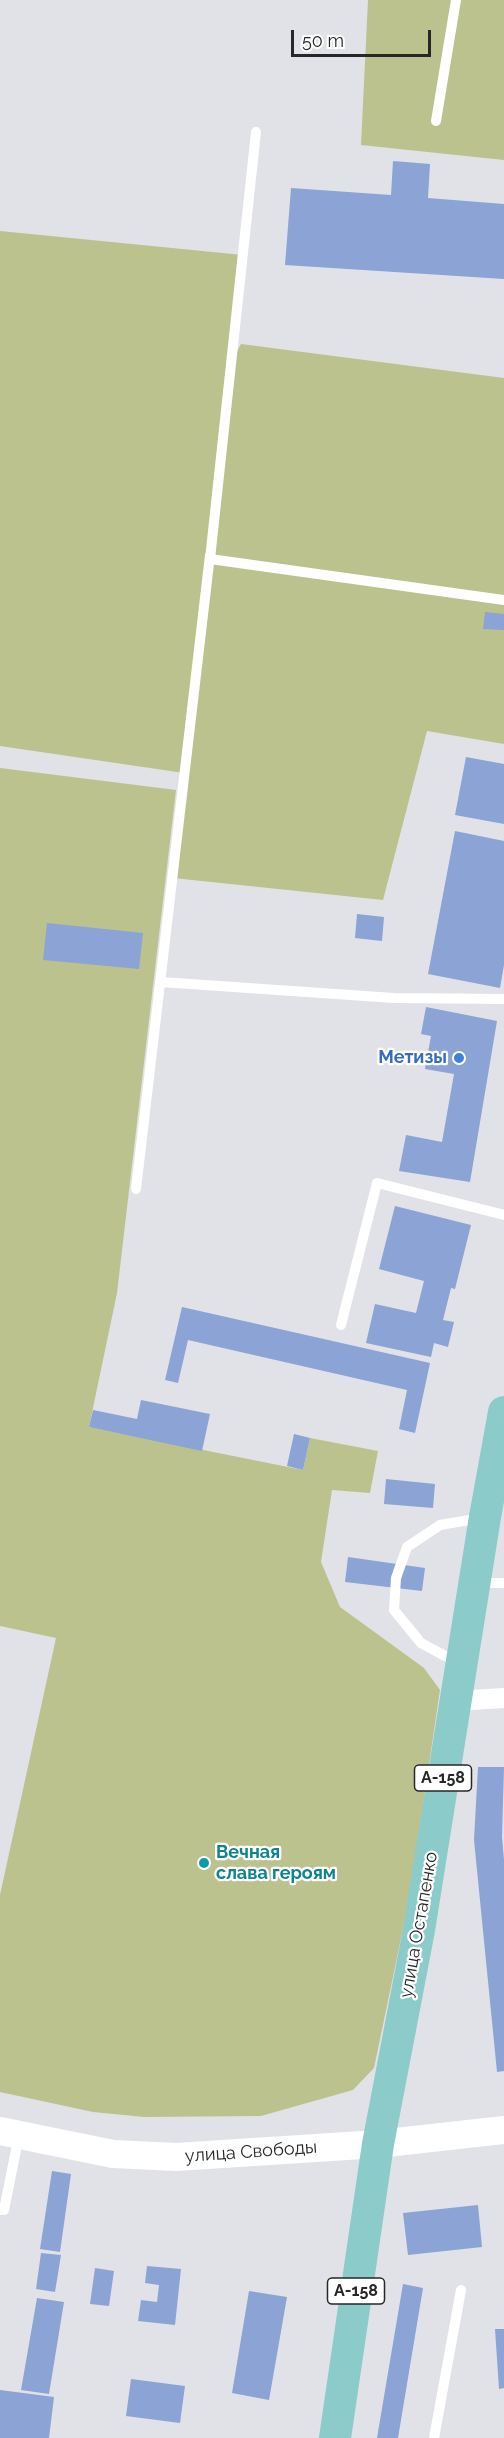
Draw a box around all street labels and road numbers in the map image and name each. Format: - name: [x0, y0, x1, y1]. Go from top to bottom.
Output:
- road number: А-158: [414, 1765, 472, 1791]
- street label: улица Остапенко: [396, 1850, 442, 2000]
- street label: улица Свободы: [184, 2137, 318, 2167]
- road number: А-158: [328, 2278, 385, 2304]

